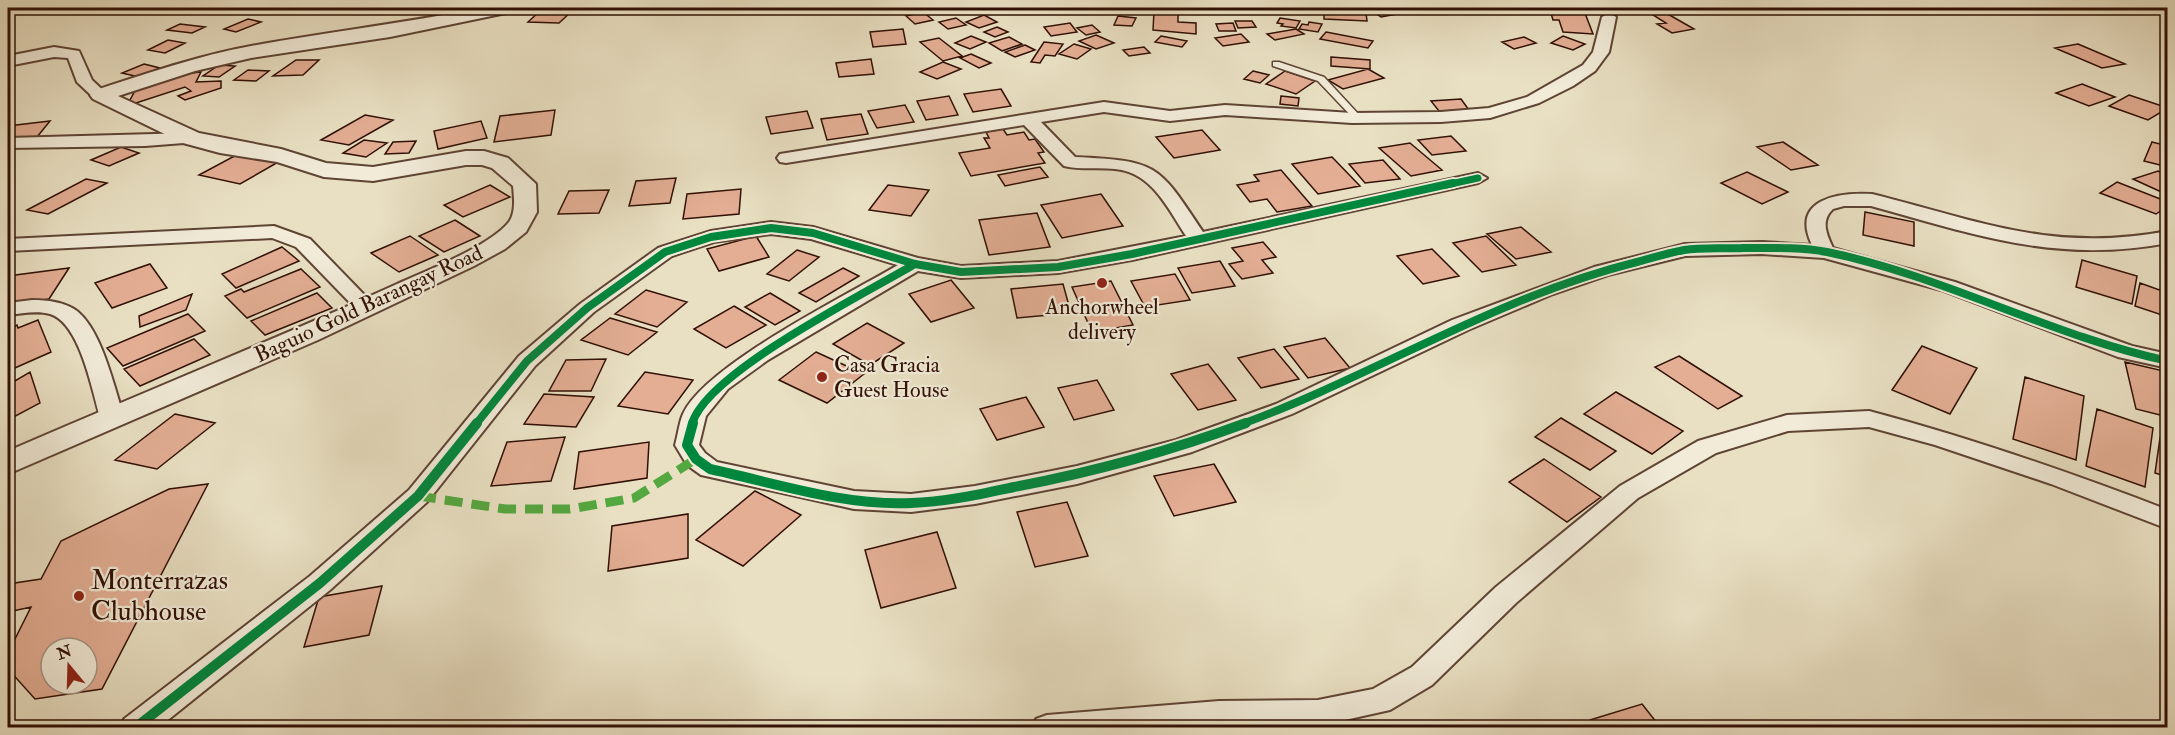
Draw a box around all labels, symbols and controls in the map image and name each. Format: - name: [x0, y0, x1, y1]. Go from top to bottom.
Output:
- street label: Baguio Gold Barangay Road: [250, 239, 487, 369]
- marker: Anchorwheel delivery: [1095, 276, 1109, 290]
- place label: Anchorwheel delivery: [1044, 293, 1159, 346]
- place label: Casa Gracia Guest House: [834, 351, 949, 404]
- marker: Casa Gracia Guest House: [815, 370, 829, 384]
- place label: Monterrazas Clubhouse: [91, 564, 228, 628]
- marker: Monterrazas Clubhouse: [72, 589, 86, 603]
- north arrow: [39, 636, 99, 696]
- text: N: [53, 641, 75, 665]

